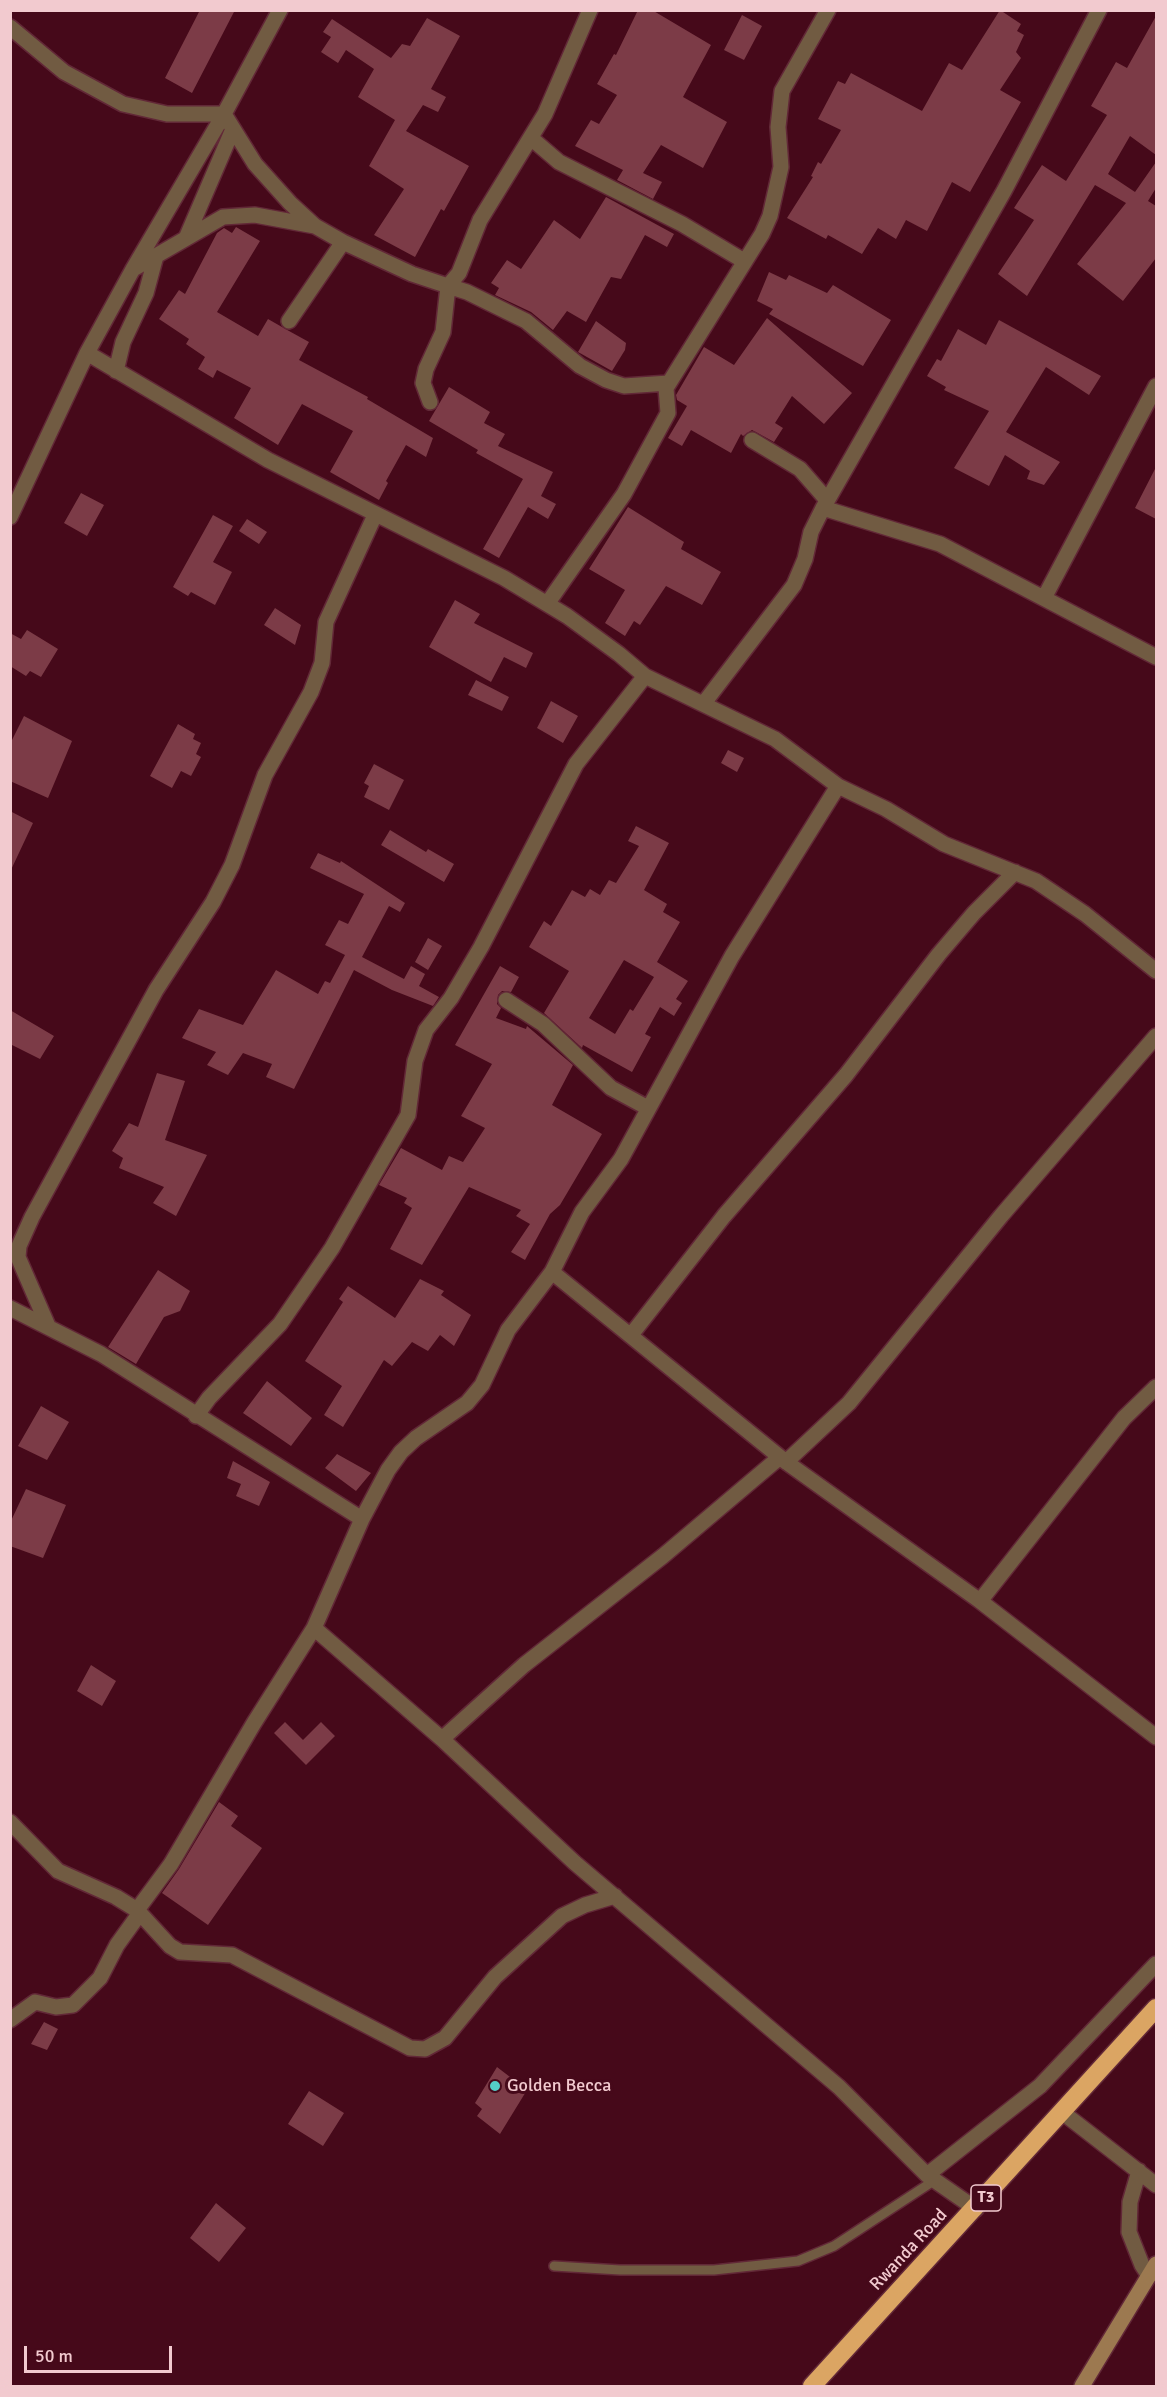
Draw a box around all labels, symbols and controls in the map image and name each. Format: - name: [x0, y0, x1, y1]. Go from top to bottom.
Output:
- place label: Golden Becca: [507, 2075, 611, 2097]
- marker: Golden Becca: [488, 2079, 502, 2093]
- road number: T3: [971, 2185, 1001, 2211]
- street label: Rwanda Road: [866, 2205, 952, 2295]
- scale bar: [27, 2334, 176, 2372]
- text: 50 m: [35, 2345, 73, 2367]

